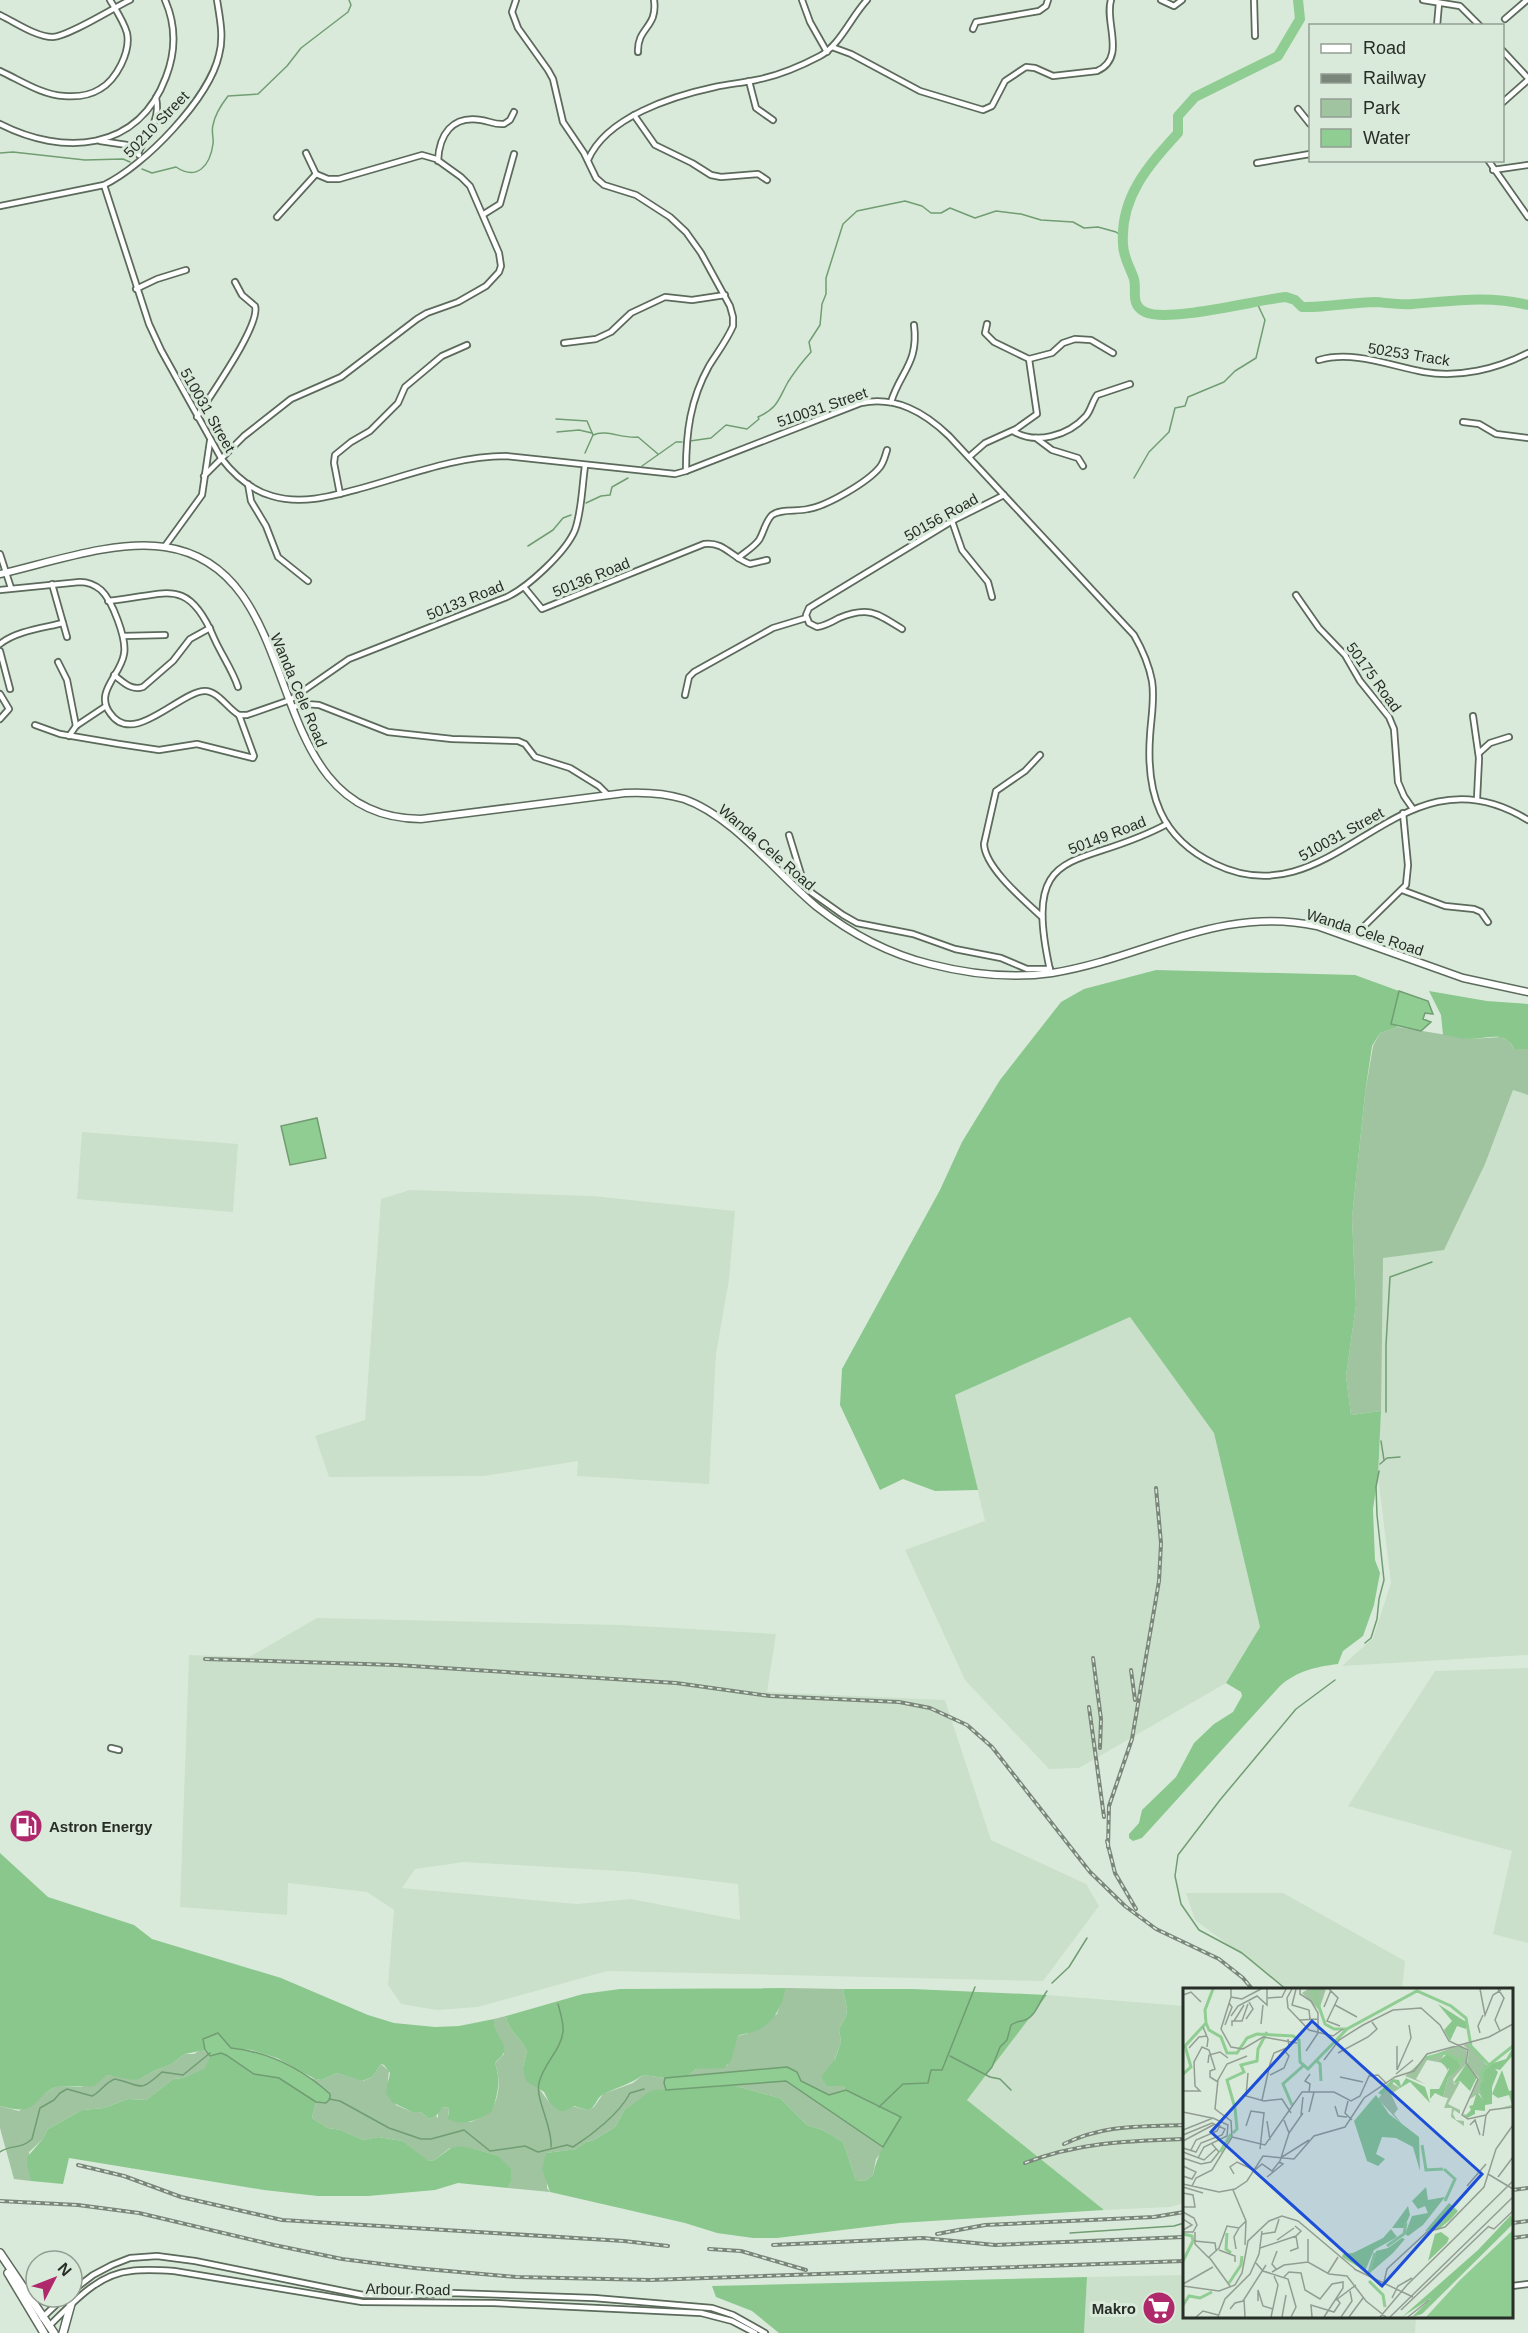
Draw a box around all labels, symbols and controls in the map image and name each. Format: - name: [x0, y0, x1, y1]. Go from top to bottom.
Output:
- legend: [1309, 24, 1504, 162]
- text: Road: [1363, 38, 1406, 58]
- text: Railway: [1363, 68, 1426, 88]
- street label: 50210 Street: [120, 87, 193, 161]
- text: Park: [1363, 98, 1401, 118]
- text: Water: [1363, 128, 1410, 148]
- street label: 50253 Track: [1367, 339, 1452, 369]
- street label: 510031 Street: [177, 365, 239, 456]
- street label: 510031 Street: [775, 383, 870, 430]
- street label: 50156 Road: [901, 490, 981, 544]
- street label: 50136 Road: [550, 554, 632, 600]
- street label: 50133 Road: [424, 577, 506, 623]
- street label: Wanda Cele Road: [267, 631, 331, 749]
- street label: 50175 Road: [1343, 639, 1405, 715]
- street label: Wanda Cele Road: [715, 801, 819, 893]
- street label: 510031 Street: [1296, 803, 1387, 864]
- street label: 50149 Road: [1066, 812, 1148, 858]
- street label: Wanda Cele Road: [1304, 905, 1426, 959]
- fuel station icon: Astron Energy: [8, 1808, 44, 1844]
- place label: Astron Energy: [49, 1818, 153, 1835]
- inset map: [1183, 1988, 1513, 2318]
- north arrow: [24, 2249, 84, 2309]
- text: N: [55, 2259, 75, 2279]
- street label: Arbour Road: [365, 2280, 451, 2298]
- supermarket icon: Makro: [1141, 2290, 1177, 2326]
- place label: Makro: [1092, 2300, 1136, 2317]

